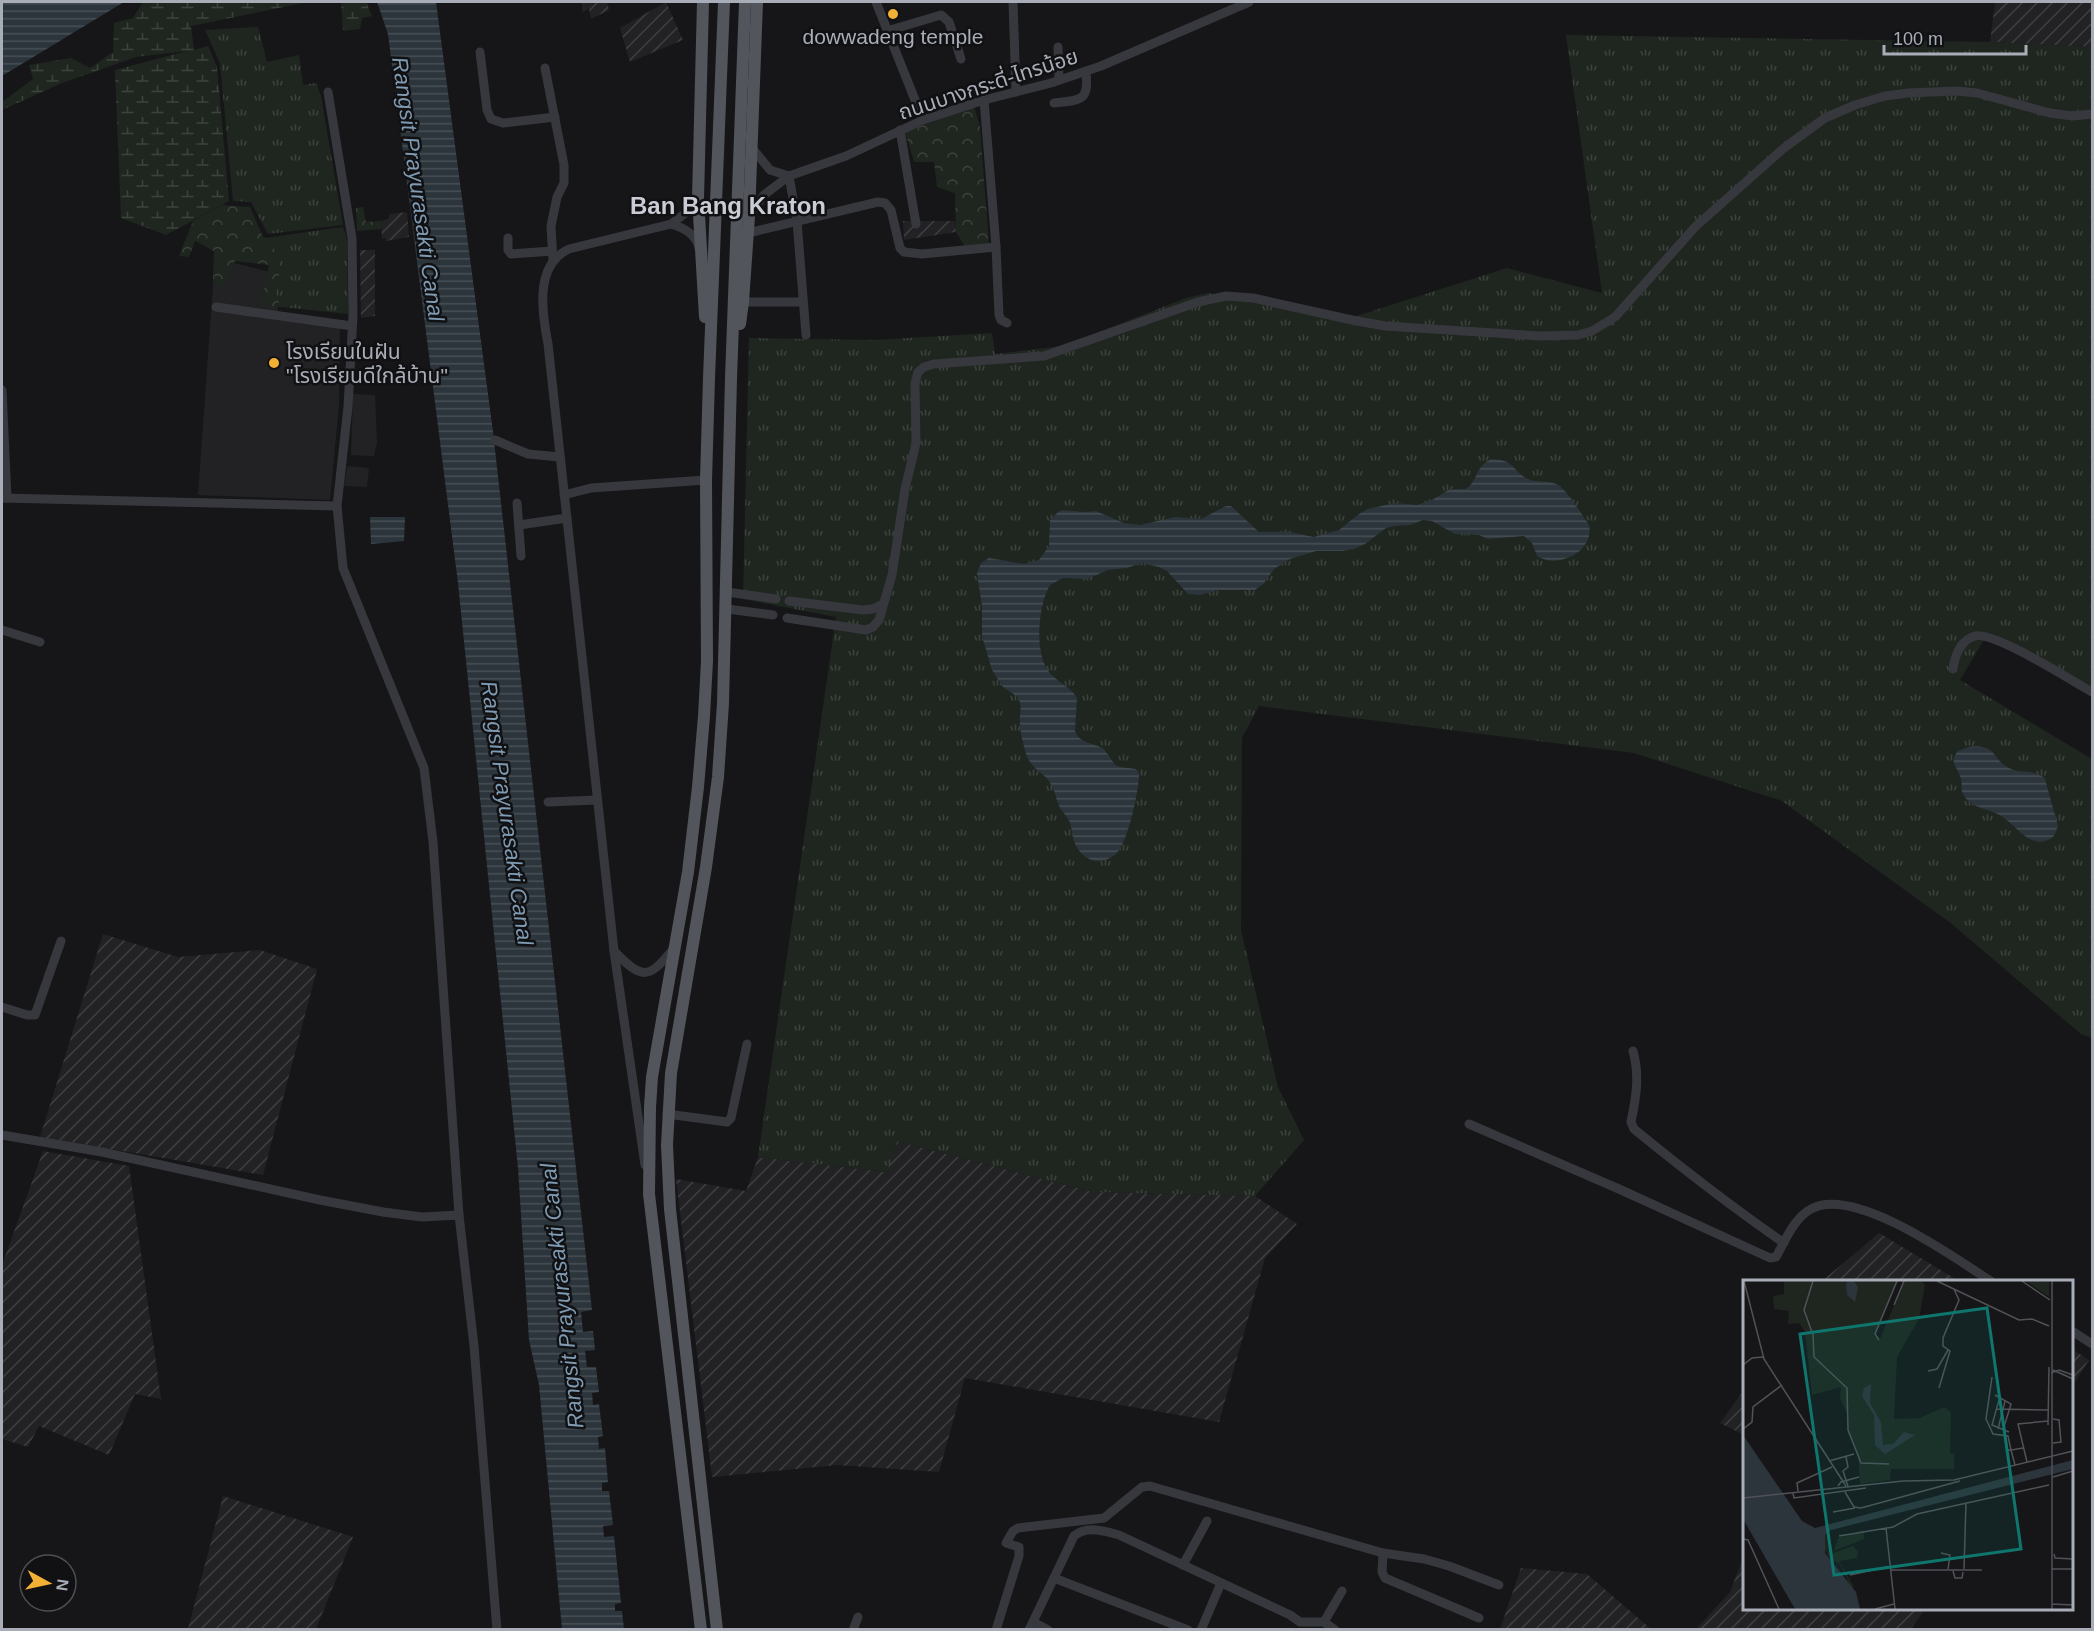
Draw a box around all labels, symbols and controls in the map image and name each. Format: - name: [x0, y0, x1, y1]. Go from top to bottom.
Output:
- marker: dowwadeng temple: [886, 7, 900, 21]
- scale bar: [1884, 18, 2026, 56]
- place label: dowwadeng temple: [803, 25, 983, 48]
- text: 100 m: [1893, 29, 1943, 49]
- street label: ถนนบางกระดี่-ไทรน้อย: [894, 41, 1081, 124]
- water label: Rangsit Prayurasakti Canal: [387, 55, 449, 324]
- district label: Ban Bang Kraton: [630, 192, 826, 219]
- place label: โรงเรียนในฝัน "โรงเรียนดีใกล้บ้าน": [286, 340, 448, 387]
- marker: โรงเรียนในฝัน "โรงเรียนดีใกล้บ้าน": [267, 356, 281, 370]
- water label: Rangsit Prayurasakti Canal: [476, 679, 538, 948]
- water label: Rangsit Prayurasakti Canal: [536, 1161, 588, 1430]
- inset map: [1743, 1280, 2073, 1610]
- north arrow: [18, 1553, 78, 1613]
- text: N: [53, 1578, 72, 1592]

